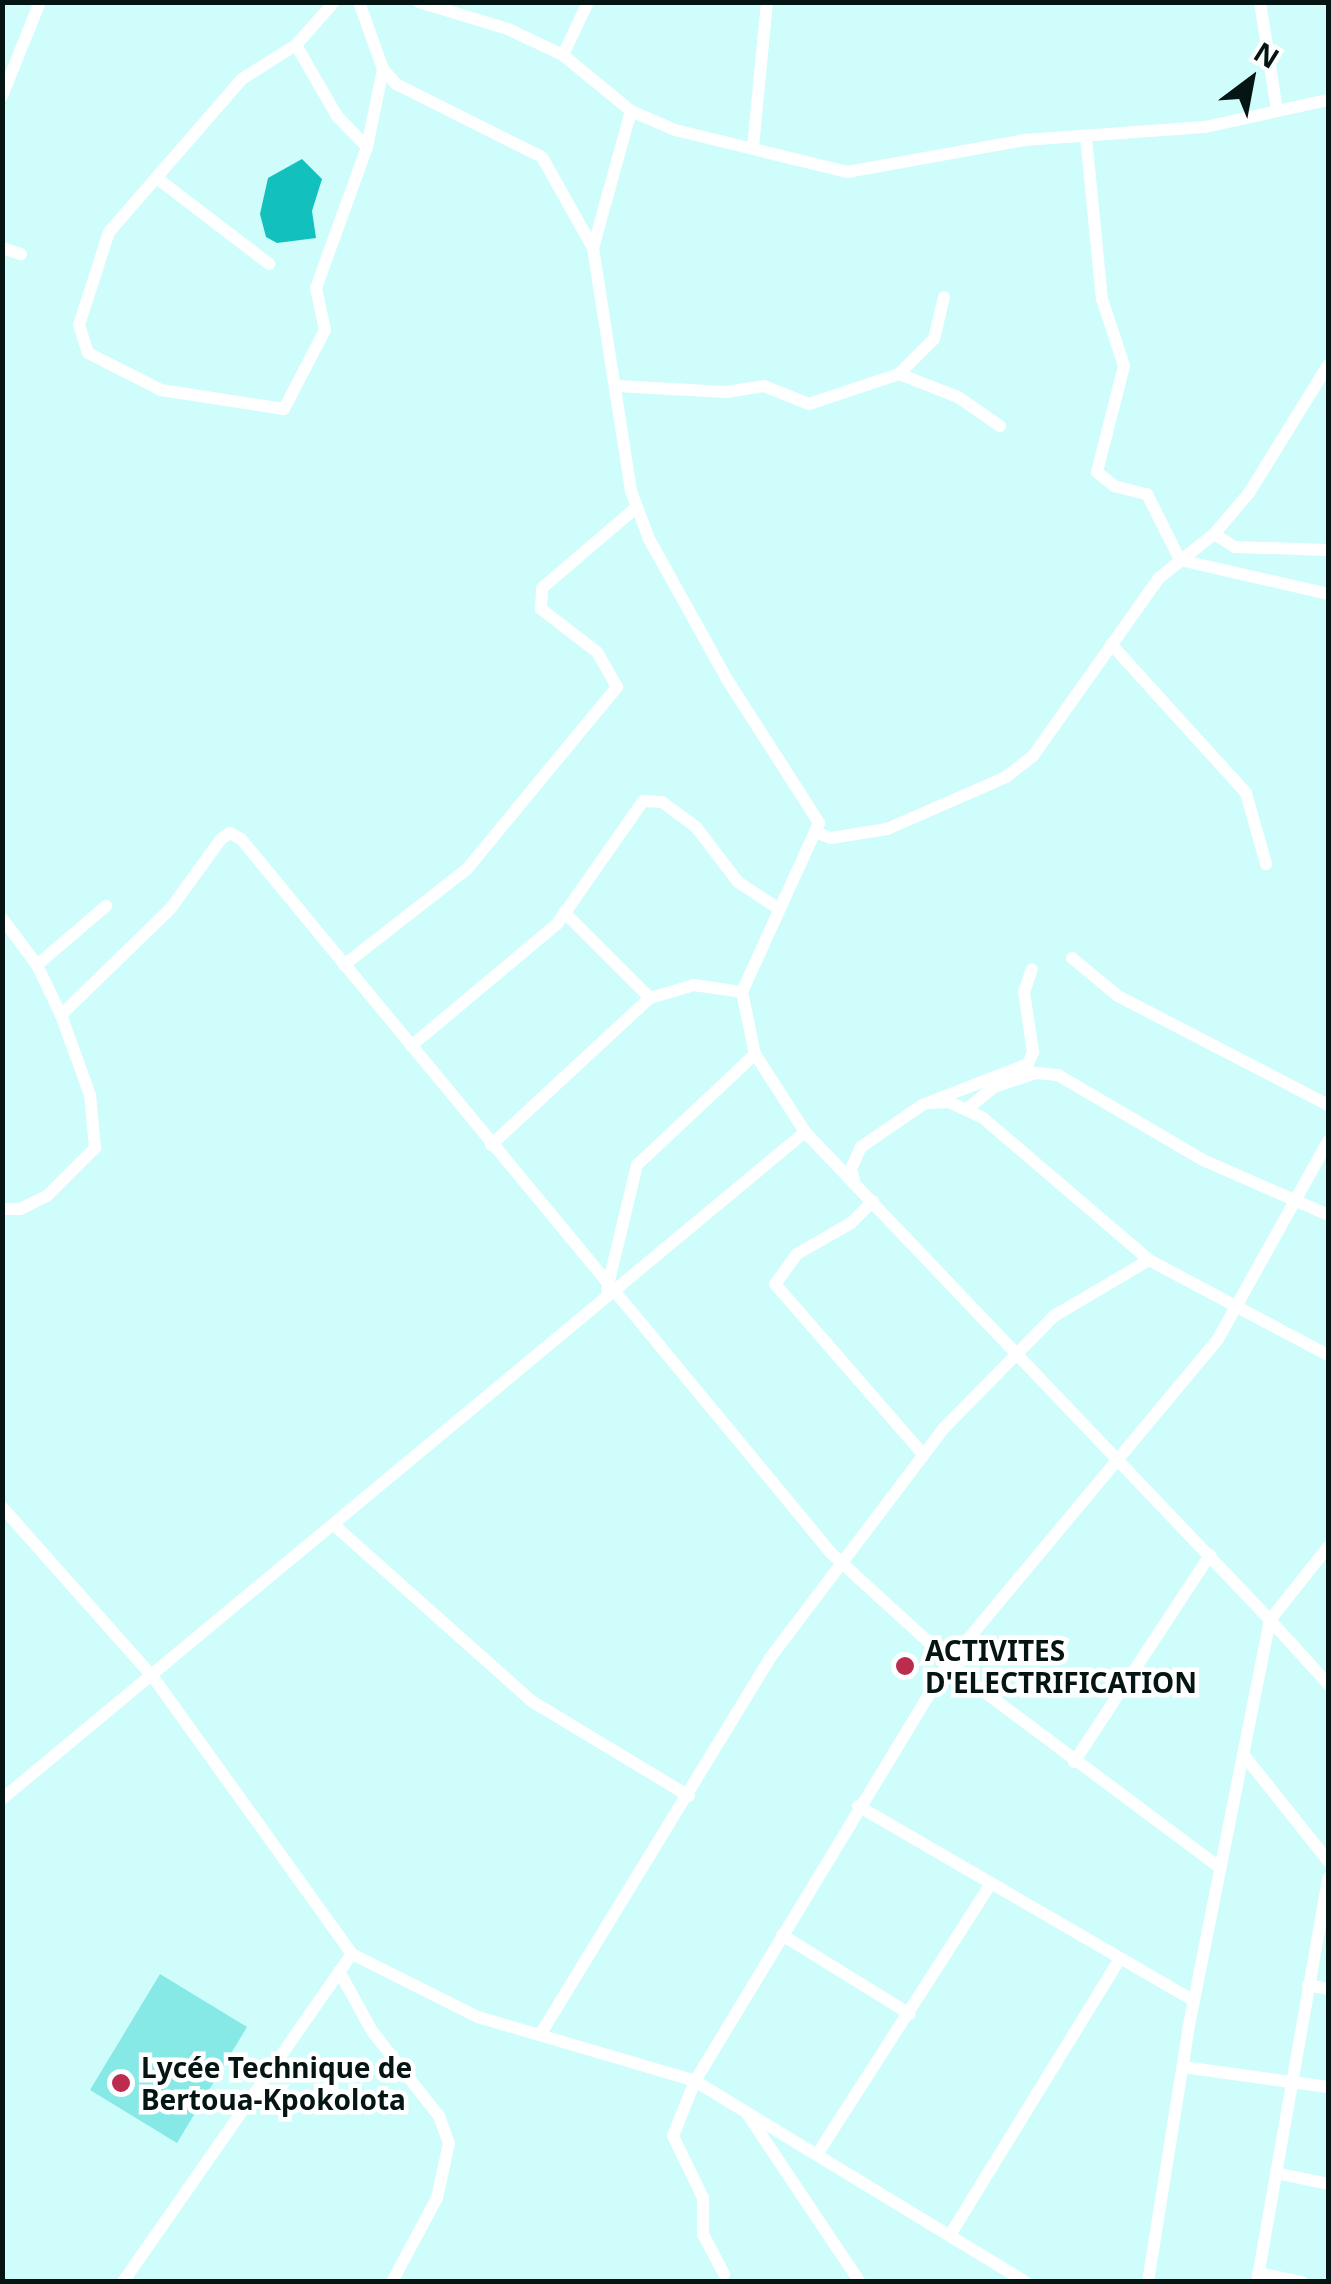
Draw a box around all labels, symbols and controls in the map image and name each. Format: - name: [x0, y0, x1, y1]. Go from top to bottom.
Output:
- north arrow: [1201, 30, 1301, 130]
- text: N: [1247, 32, 1287, 77]
- place label: ACTIVITES D'ELECTRIFICATION: [925, 1633, 1197, 1699]
- marker: ACTIVITES D'ELECTRIFICATION: [894, 1655, 916, 1677]
- place label: Lycée Technique de Bertoua-Kpokolota: [141, 2050, 412, 2116]
- marker: Lycée Technique de Bertoua-Kpokolota: [110, 2072, 132, 2094]

